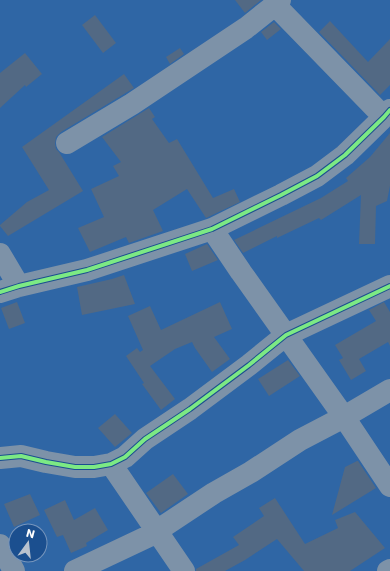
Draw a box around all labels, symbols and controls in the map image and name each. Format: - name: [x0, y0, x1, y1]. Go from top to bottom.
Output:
- north arrow: [8, 523, 48, 563]
- text: N: [25, 525, 37, 542]

